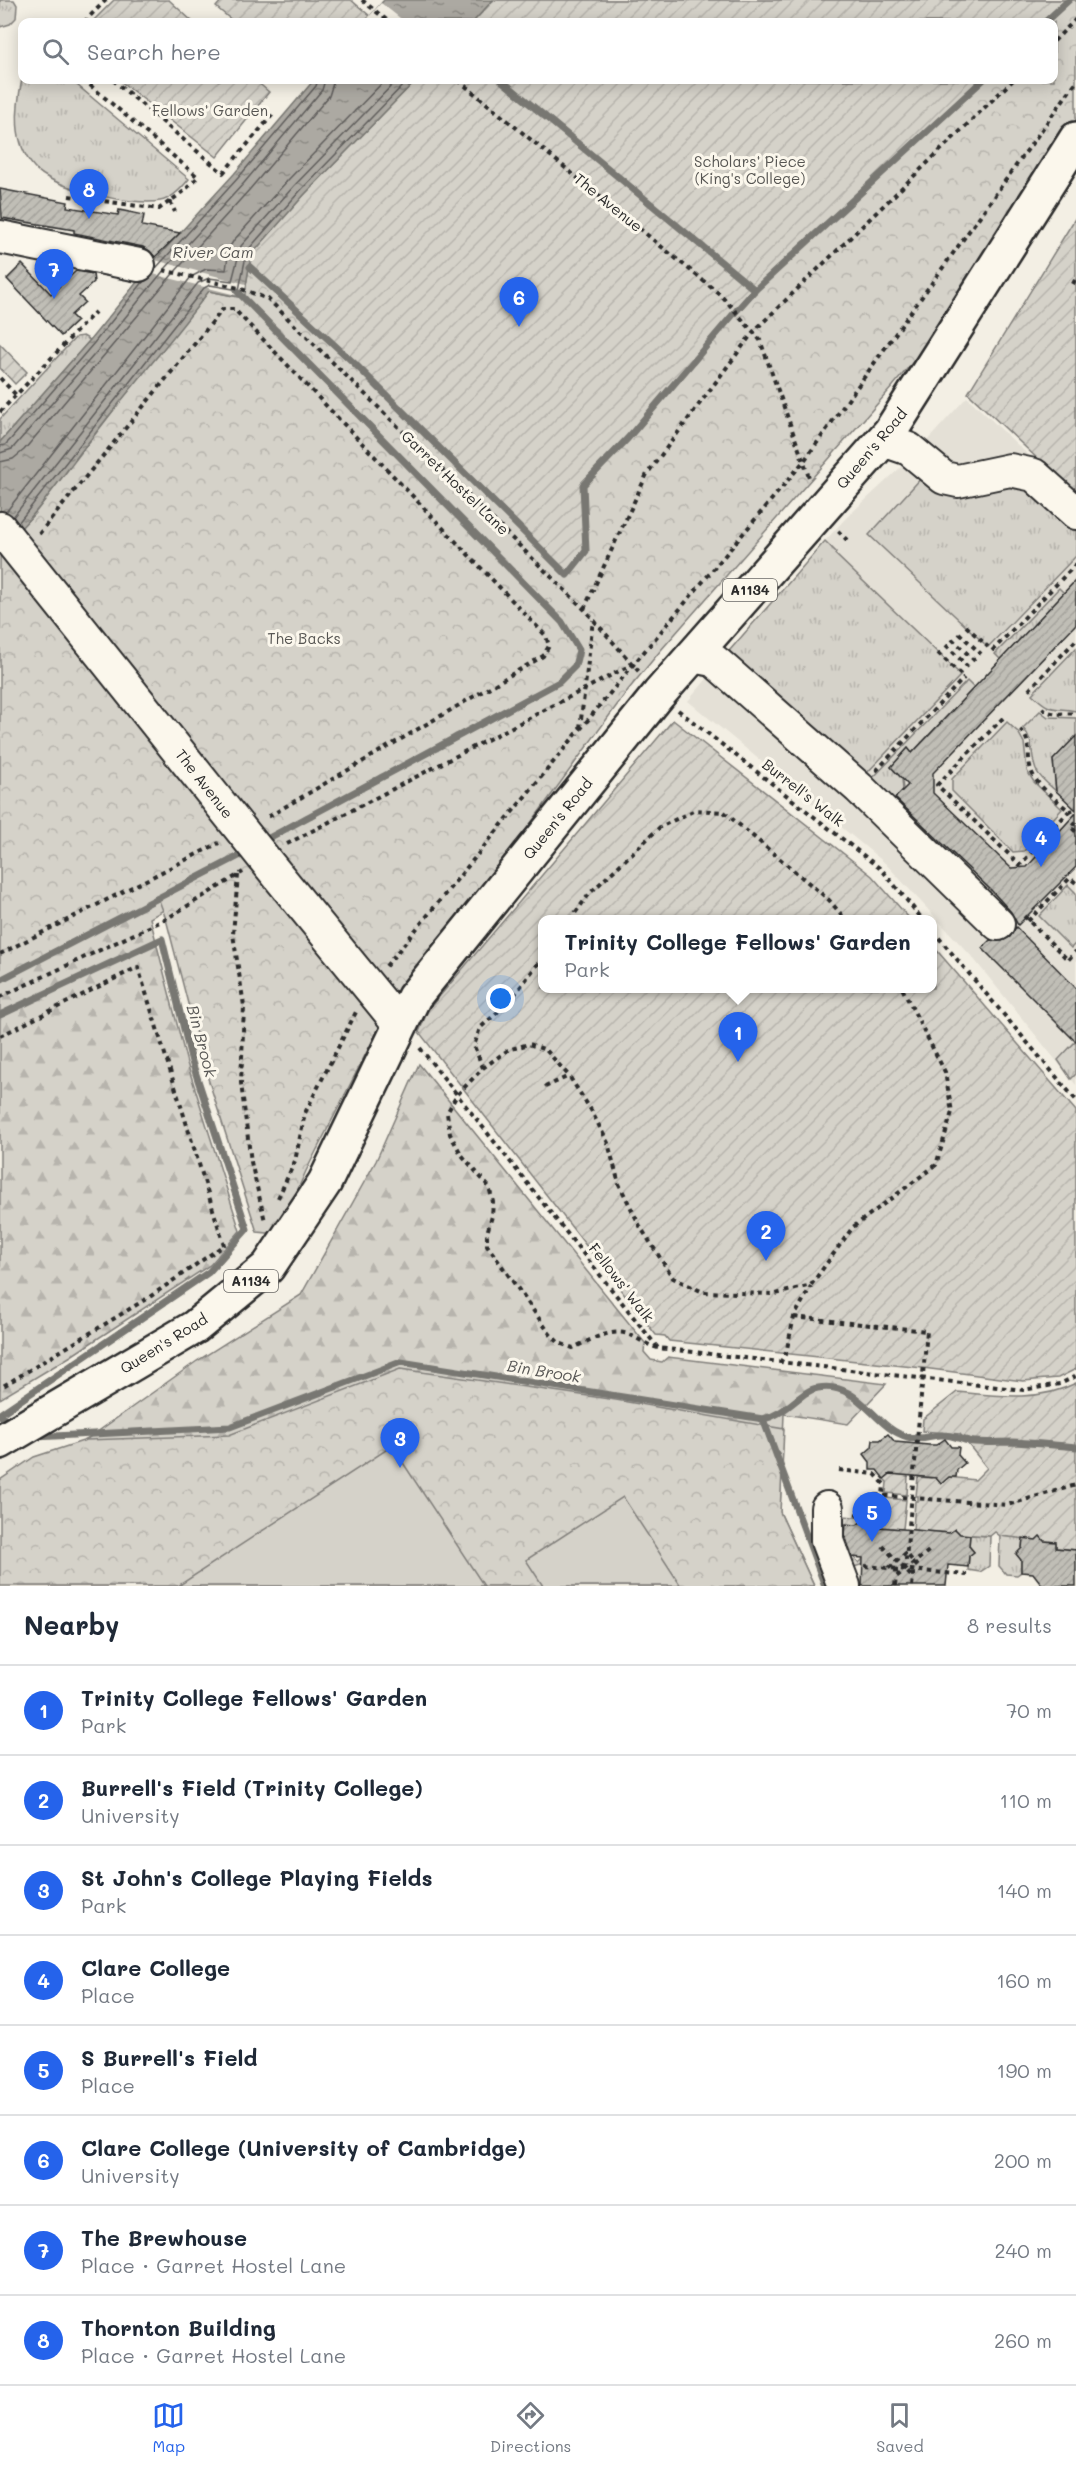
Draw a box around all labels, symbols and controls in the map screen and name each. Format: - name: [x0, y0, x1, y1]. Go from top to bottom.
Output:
- search box: [18, 18, 1058, 84]
- icon: search: [39, 35, 72, 68]
- text: Search here: [87, 37, 221, 66]
- park label: Fellows' Garden: [152, 100, 268, 120]
- park label: Scholars' Piece (King's College): [694, 151, 806, 188]
- street label: The Avenue: [570, 168, 647, 236]
- pin: 8: [70, 170, 109, 219]
- water label: River Cam: [173, 241, 253, 262]
- pin: 7: [34, 250, 74, 299]
- pin: 6: [500, 278, 538, 327]
- street label: Queen's Road: [832, 404, 911, 493]
- street label: Garret Hostel Lane: [398, 426, 514, 539]
- road number: A1134: [723, 579, 777, 601]
- park label: The Backs: [267, 628, 341, 648]
- street label: The Avenue: [171, 745, 238, 822]
- street label: Burrell's Walk: [758, 754, 849, 831]
- street label: Queen's Road: [518, 773, 596, 863]
- pin: 4: [1022, 818, 1060, 867]
- popup: [538, 915, 937, 993]
- text: Trinity College Fellows' Garden: [564, 927, 911, 956]
- text: Park: [564, 956, 610, 982]
- your location: [486, 984, 515, 1013]
- water label: Bin Brook: [183, 1002, 222, 1080]
- pin: 1: [718, 1012, 758, 1062]
- pin: 2: [746, 1212, 786, 1261]
- street label: Fellows' Walk: [585, 1239, 659, 1326]
- road number: A1134: [224, 1270, 278, 1292]
- street label: Queen's Road: [116, 1308, 211, 1378]
- water label: Bin Brook: [506, 1354, 583, 1387]
- pin: 3: [380, 1418, 420, 1468]
- pin: 5: [852, 1492, 892, 1542]
- text: Nearby: [24, 1608, 119, 1642]
- text: 8 results: [967, 1612, 1052, 1638]
- text: Trinity College Fellows' Garden: [81, 1683, 427, 1712]
- text: 1: [39, 1697, 48, 1723]
- text: 70 m: [1006, 1697, 1052, 1723]
- text: Park: [81, 1712, 126, 1738]
- text: Burrell's Field (Trinity College): [81, 1773, 423, 1802]
- text: 2: [38, 1787, 49, 1813]
- text: 110 m: [999, 1787, 1052, 1813]
- text: University: [81, 1802, 180, 1828]
- text: St John's College Playing Fields: [81, 1863, 433, 1892]
- text: 3: [38, 1877, 50, 1903]
- text: 140 m: [997, 1877, 1052, 1903]
- text: Park: [81, 1892, 126, 1918]
- text: Clare College: [81, 1953, 230, 1982]
- text: 4: [37, 1967, 50, 1993]
- text: 160 m: [996, 1967, 1052, 1993]
- text: Place: [81, 1982, 135, 2008]
- text: S Burrell's Field: [81, 2043, 257, 2072]
- text: 5: [38, 2057, 49, 2083]
- text: 190 m: [997, 2057, 1052, 2083]
- text: Place: [81, 2072, 135, 2098]
- text: Clare College (University of Cambridge): [81, 2133, 526, 2162]
- text: 6: [37, 2147, 50, 2173]
- text: 200 m: [994, 2147, 1052, 2173]
- text: University: [81, 2162, 180, 2188]
- text: The Brewhouse: [81, 2223, 247, 2252]
- text: 7: [38, 2237, 49, 2263]
- text: 240 m: [994, 2237, 1052, 2263]
- text: Place · Garret Hostel Lane: [81, 2252, 346, 2278]
- text: Thornton Building: [81, 2313, 276, 2342]
- text: 8: [37, 2327, 50, 2353]
- text: 260 m: [994, 2327, 1052, 2353]
- text: Place · Garret Hostel Lane: [81, 2342, 346, 2368]
- tab: Map: [152, 2399, 185, 2456]
- tab: Directions: [490, 2399, 571, 2456]
- tab: Saved: [876, 2399, 924, 2456]

